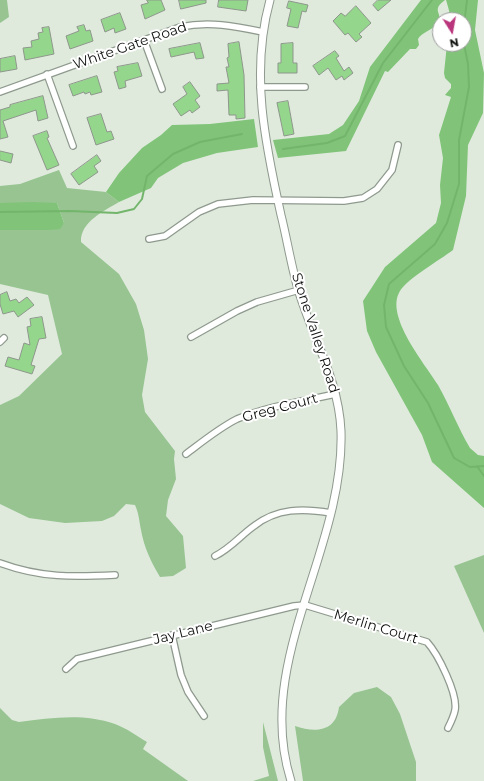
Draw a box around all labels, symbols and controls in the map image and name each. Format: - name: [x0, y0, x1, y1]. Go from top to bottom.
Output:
- north arrow: [432, 12, 472, 52]
- street label: White Gate Road: [71, 19, 189, 73]
- text: N: [448, 35, 460, 51]
- street label: Stone Valley Road: [288, 271, 342, 395]
- street label: Greg Court: [241, 390, 319, 426]
- street label: Merlin Court: [332, 606, 420, 648]
- street label: Jay Lane: [152, 618, 214, 648]

